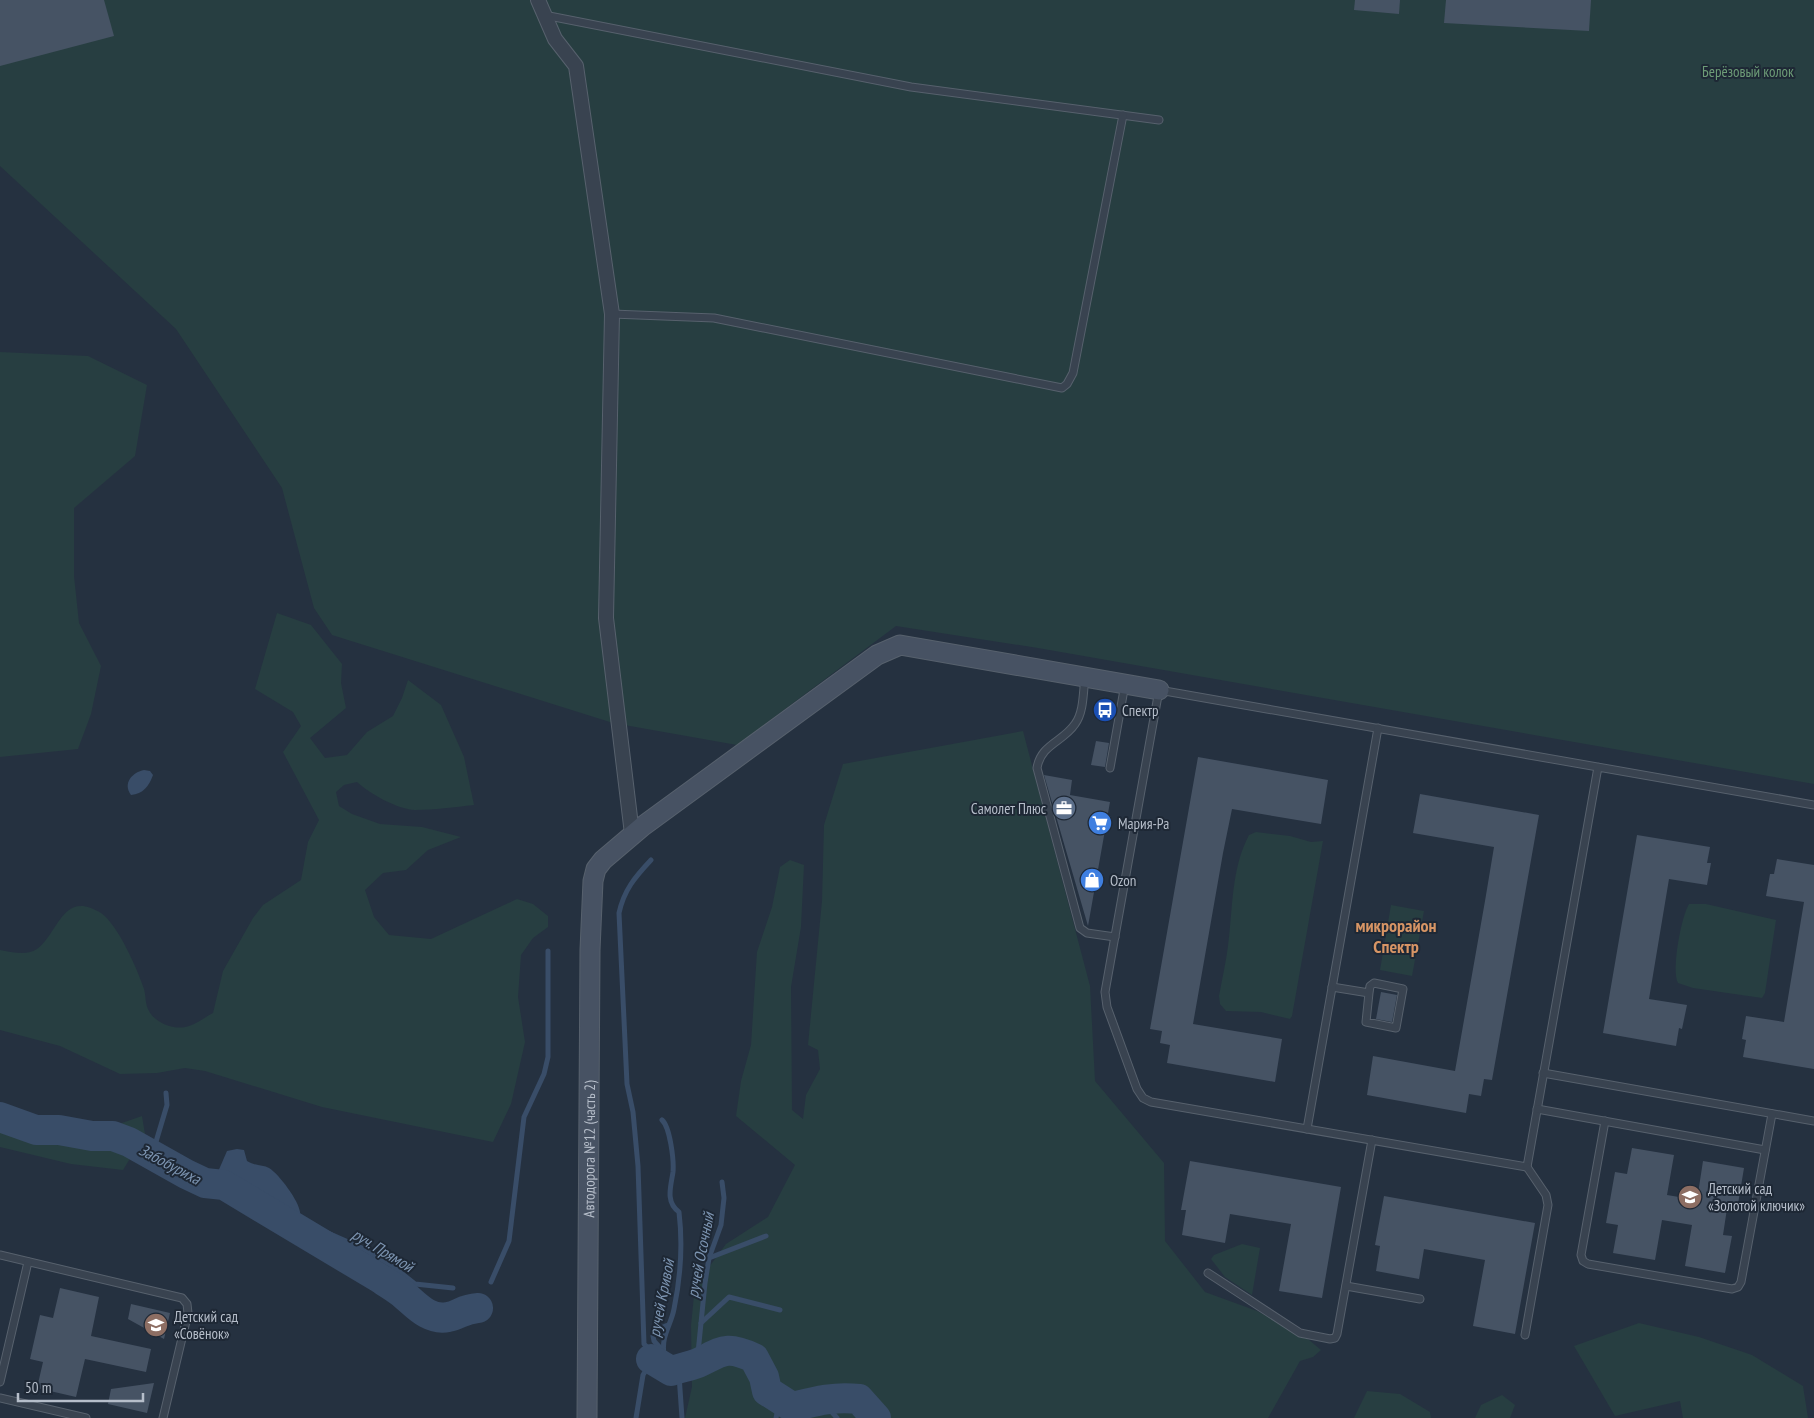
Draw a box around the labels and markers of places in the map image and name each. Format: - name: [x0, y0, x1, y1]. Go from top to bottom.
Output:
- bus stop icon: Спектр: [1092, 697, 1118, 723]
- place label: Спектр: [1122, 701, 1159, 720]
- office icon: Самолет Плюс: [1051, 795, 1077, 821]
- place label: Самолет Плюс: [971, 799, 1047, 818]
- supermarket icon: Мария-Ра: [1087, 810, 1113, 836]
- place label: Мария-Ра: [1118, 814, 1169, 833]
- shop icon: Ozon: [1079, 867, 1105, 893]
- place label: Ozon: [1110, 871, 1136, 890]
- place label: Детский сад «Золотой ключик»: [1708, 1179, 1805, 1215]
- school or university icon: Детский сад «Золотой ключик»: [1677, 1184, 1703, 1210]
- place label: Детский сад «Совёнок»: [174, 1307, 239, 1343]
- school or university icon: Детский сад «Совёнок»: [143, 1312, 169, 1338]

